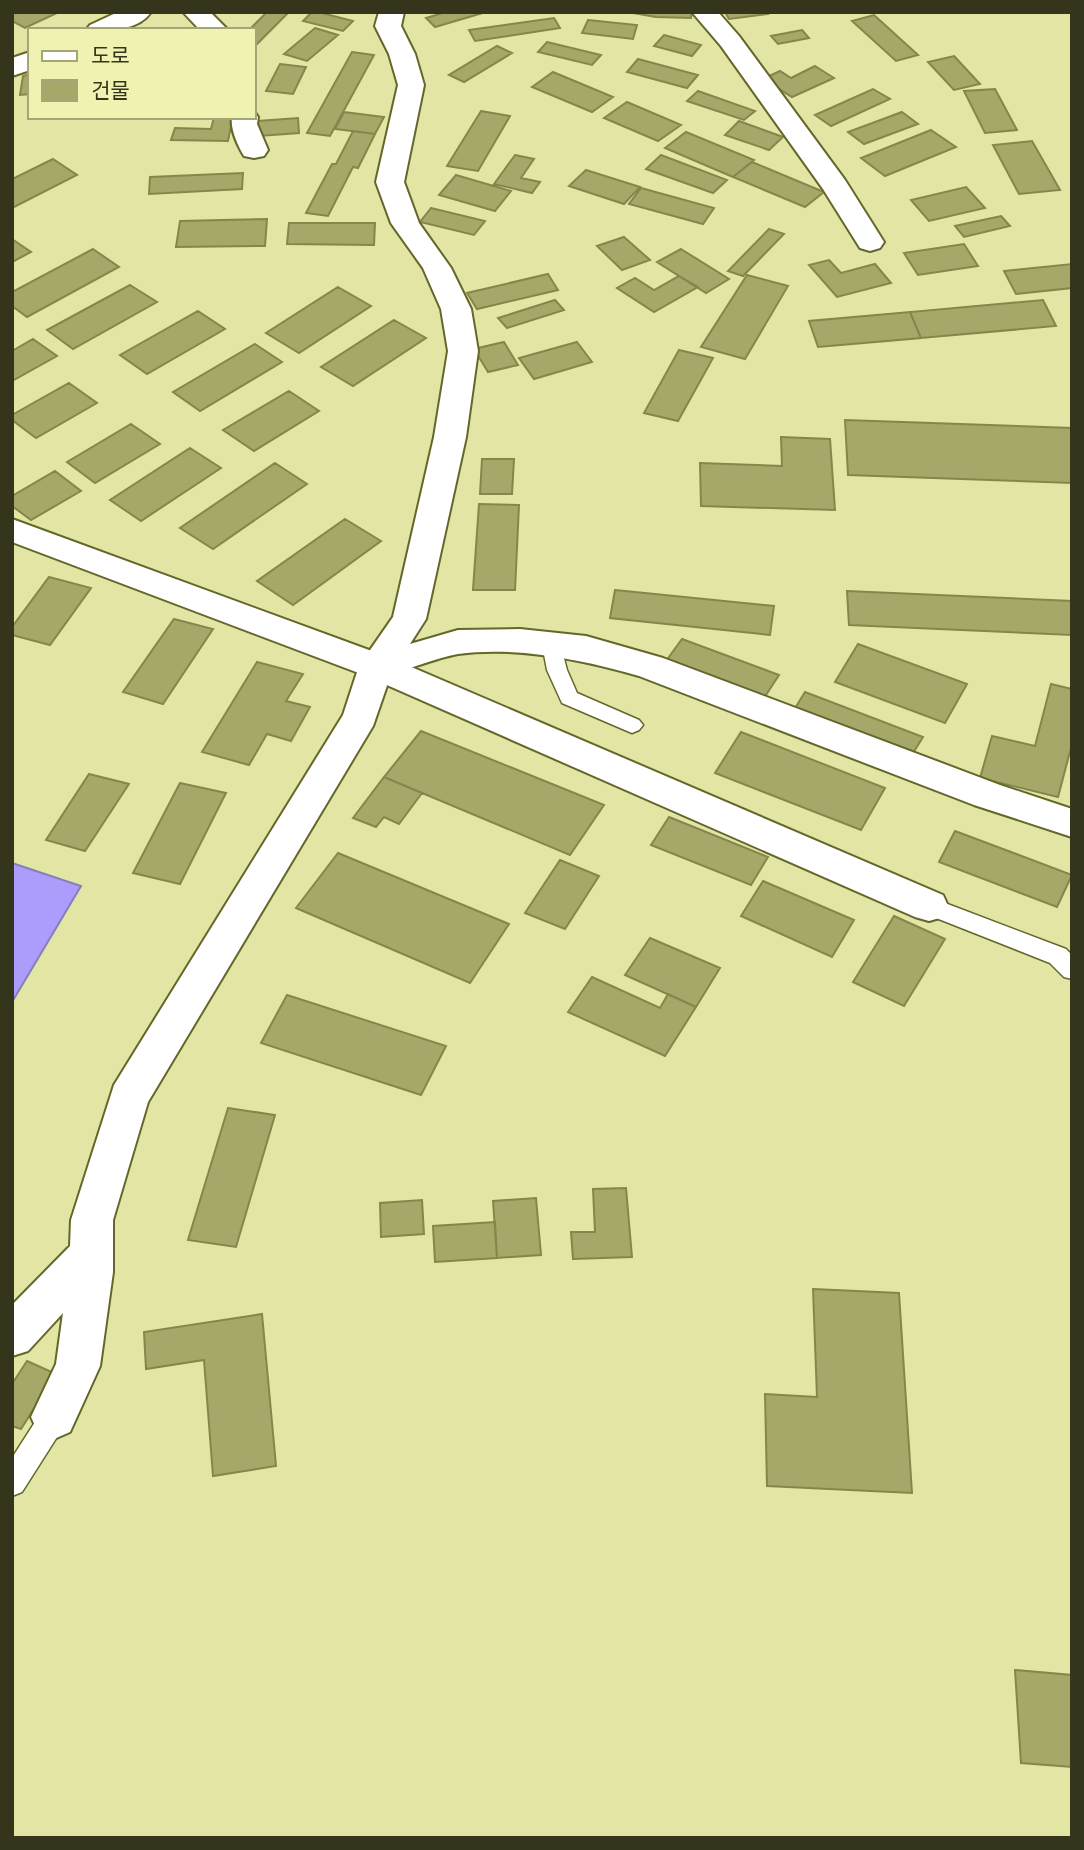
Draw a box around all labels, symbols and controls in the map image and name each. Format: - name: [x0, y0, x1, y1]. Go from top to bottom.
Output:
- legend: [28, 28, 256, 119]
- text: 도로: [91, 44, 130, 69]
- text: 건물: [91, 79, 130, 104]

